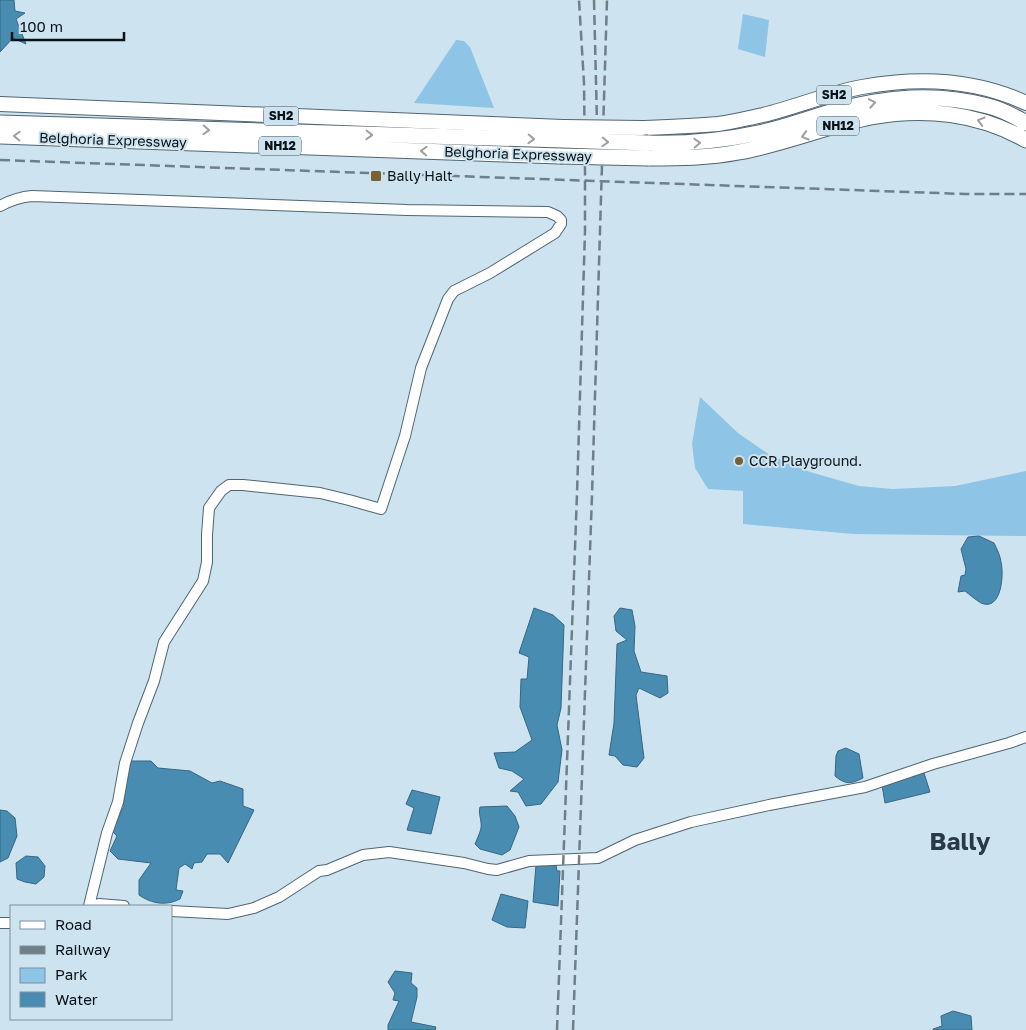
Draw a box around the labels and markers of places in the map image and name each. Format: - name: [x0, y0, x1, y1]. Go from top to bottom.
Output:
- place label: Bally Halt: [387, 167, 453, 184]
- marker: Bally Halt: [369, 169, 383, 183]
- place label: CCR Playground.: [749, 452, 862, 469]
- marker: CCR Playground.: [733, 455, 745, 467]

